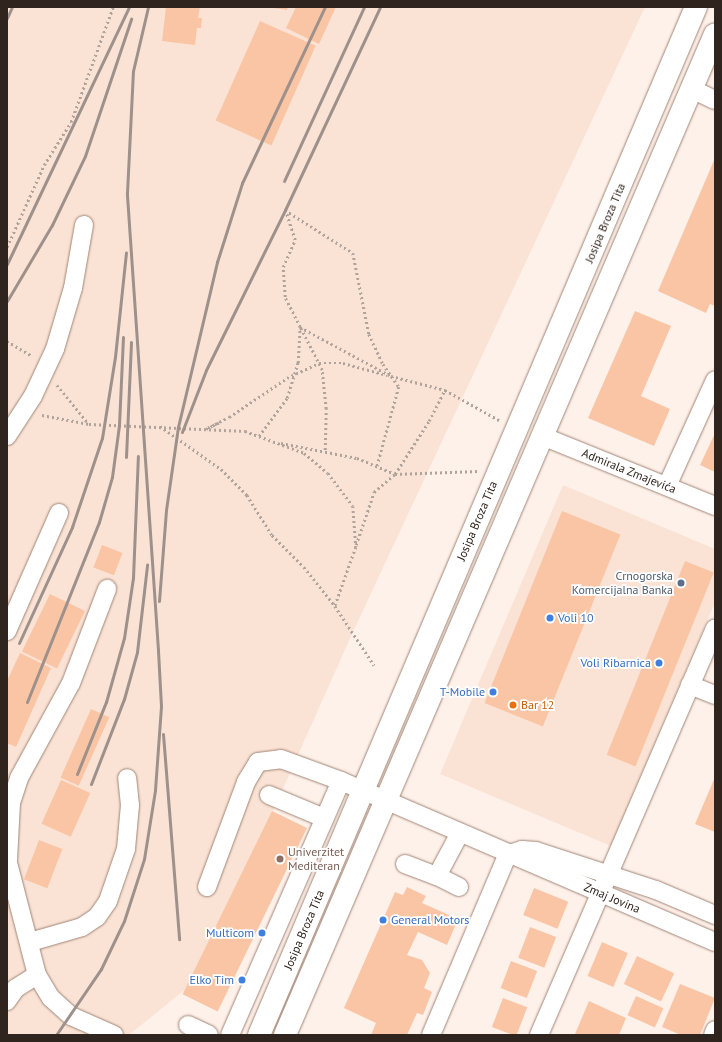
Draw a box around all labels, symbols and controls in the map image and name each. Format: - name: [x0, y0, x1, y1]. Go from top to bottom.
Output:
- street label: Josipa Broza Tita: [582, 181, 628, 265]
- street label: Admirala Zmajevića: [580, 446, 678, 496]
- street label: Josipa Broza Tita: [454, 479, 500, 563]
- place label: Crnogorska Komercijalna Banka: [572, 569, 673, 597]
- marker: Crnogorska Komercijalna Banka: [676, 578, 686, 588]
- place label: Voli 10: [558, 611, 594, 625]
- marker: Voli 10: [545, 613, 555, 623]
- place label: Voli Ribarnica: [581, 656, 651, 670]
- marker: Voli Ribarnica: [654, 658, 664, 668]
- place label: T-Mobile: [440, 685, 485, 699]
- marker: T-Mobile: [488, 687, 498, 697]
- place label: Bar 12: [521, 698, 554, 712]
- marker: Bar 12: [508, 700, 518, 710]
- place label: Univerzitet Mediteran: [288, 845, 344, 873]
- marker: Univerzitet Mediteran: [275, 854, 285, 864]
- street label: Zmaj Jovina: [582, 880, 642, 916]
- street label: Josipa Broza Tita: [281, 888, 327, 972]
- place label: General Motors: [391, 913, 469, 927]
- marker: General Motors: [378, 915, 388, 925]
- place label: Multicom: [206, 926, 254, 940]
- marker: Multicom: [257, 928, 267, 938]
- place label: Elko Tim: [189, 973, 234, 987]
- marker: Elko Tim: [237, 975, 247, 985]

